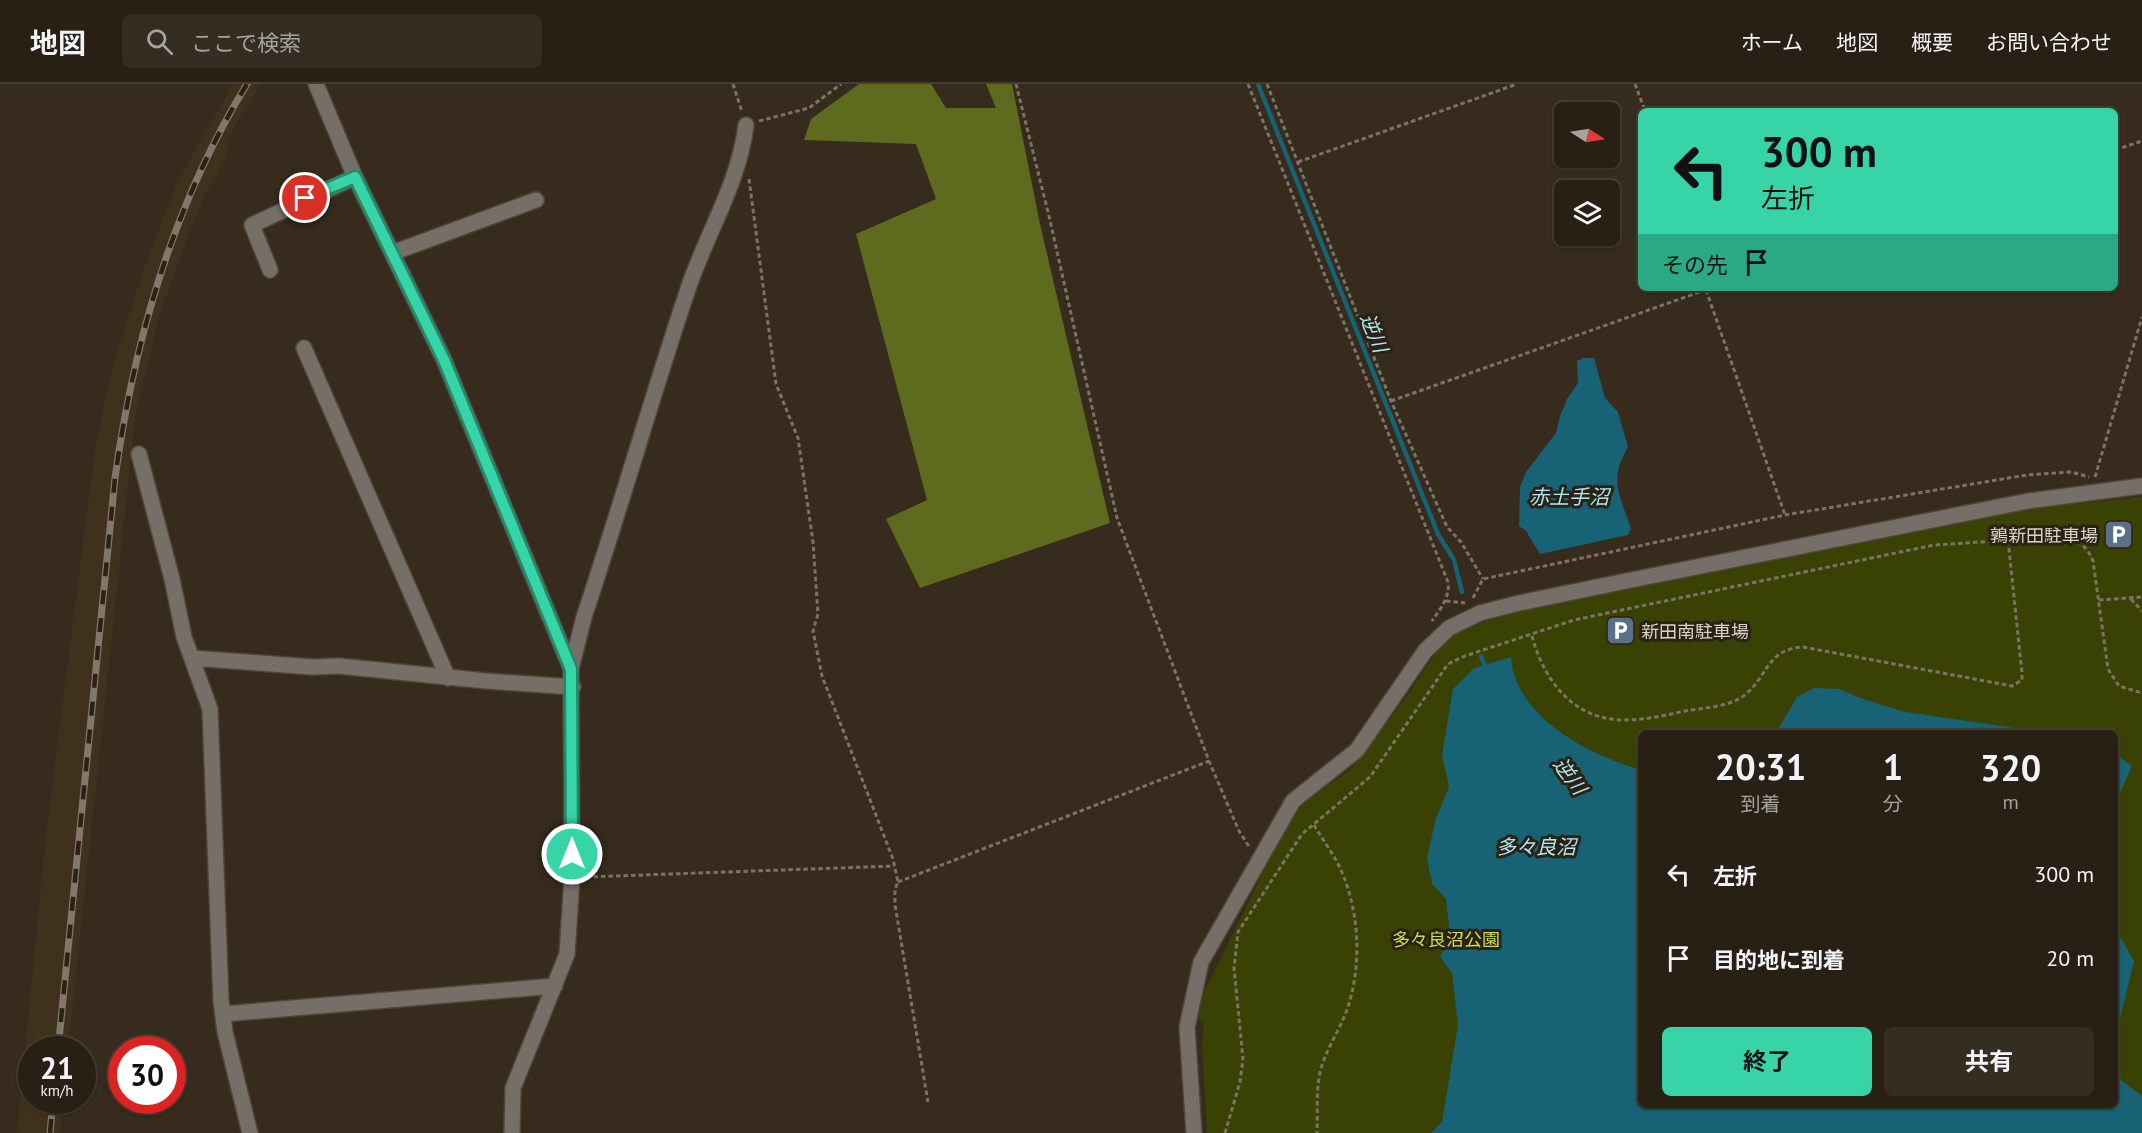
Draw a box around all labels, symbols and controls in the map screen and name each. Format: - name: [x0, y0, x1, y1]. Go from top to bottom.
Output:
- search box: [122, 14, 542, 68]
- text: 地図: [30, 24, 86, 61]
- icon: search: [143, 25, 176, 58]
- text: ここで検索: [191, 29, 301, 57]
- text: ホーム: [1741, 29, 1803, 56]
- text: 地図: [1836, 29, 1878, 56]
- text: 概要: [1911, 29, 1953, 56]
- text: お問い合わせ: [1986, 29, 2112, 56]
- north arrow: [1554, 102, 1620, 168]
- map controls: [1554, 102, 1620, 246]
- text: 300 m: [1761, 124, 1877, 179]
- icon: left: [1662, 132, 1740, 210]
- pin: [279, 172, 330, 223]
- button: layers: [1554, 180, 1620, 246]
- icon: arrive: [288, 181, 321, 214]
- text: 左折: [1761, 181, 1815, 215]
- icon: arrive: [1740, 246, 1773, 279]
- text: その先: [1662, 251, 1728, 279]
- water label: 逆川: [1354, 310, 1394, 358]
- water label: 赤土手沼: [1529, 484, 1612, 510]
- parking icon: 鶉新田駐車場: [2103, 519, 2135, 551]
- place label: 鶉新田駐車場: [1990, 524, 2098, 547]
- parking icon: 新田南駐車場: [1604, 615, 1636, 647]
- place label: 新田南駐車場: [1641, 620, 1749, 643]
- text: 20:31: [1715, 743, 1806, 790]
- text: 1: [1883, 743, 1903, 790]
- text: 320: [1980, 744, 2041, 791]
- water label: 逆川: [1548, 752, 1593, 801]
- text: m: [2002, 789, 2019, 815]
- text: 到着: [1740, 791, 1780, 817]
- text: 分: [1883, 791, 1903, 817]
- position arrow: [540, 822, 604, 886]
- water label: 多々良沼: [1496, 834, 1579, 860]
- icon: left: [1662, 858, 1695, 891]
- text: 300 m: [2034, 860, 2094, 888]
- text: 左折: [1713, 862, 1757, 890]
- park label: 多々良沼公園: [1392, 928, 1500, 951]
- icon: arrive: [1662, 942, 1695, 975]
- text: 20 m: [2046, 944, 2094, 972]
- text: 目的地に到着: [1713, 946, 1845, 974]
- button: 終了: [1662, 1027, 1872, 1096]
- button: 共有: [1884, 1027, 2094, 1096]
- speed limit sign: 30: [108, 1036, 186, 1114]
- text: 21: [40, 1048, 74, 1087]
- text: km/h: [41, 1081, 73, 1100]

